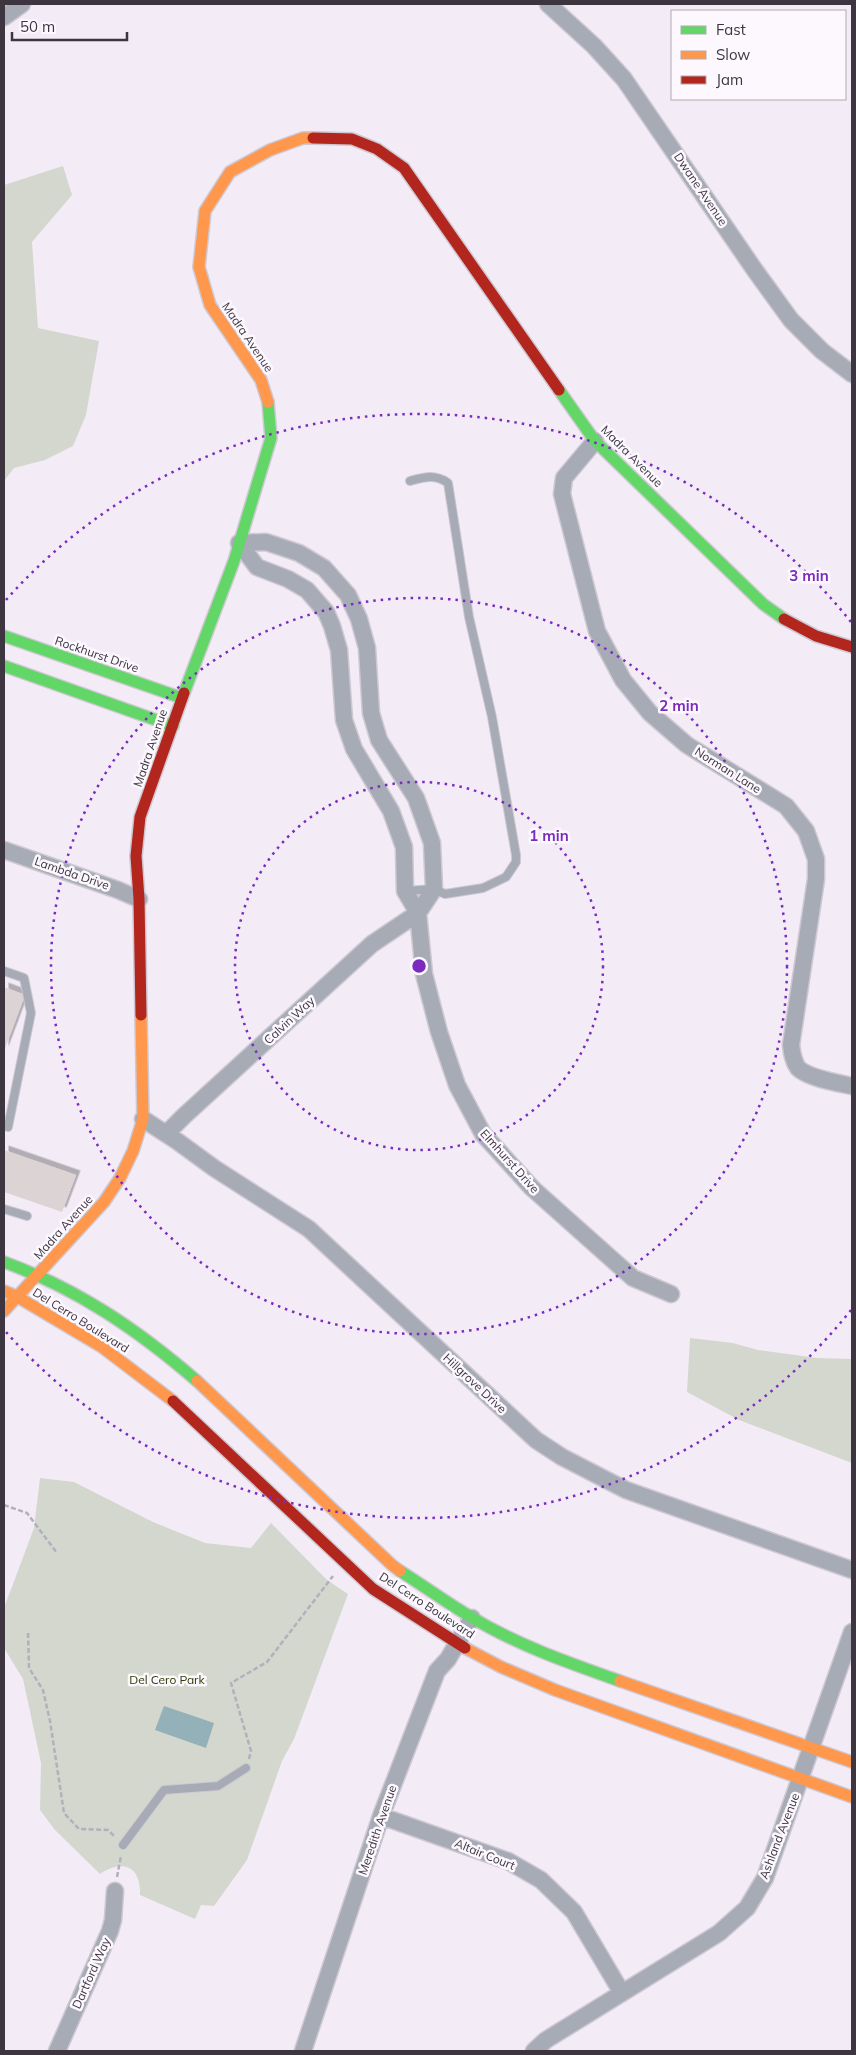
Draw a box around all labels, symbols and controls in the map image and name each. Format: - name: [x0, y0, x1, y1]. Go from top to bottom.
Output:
- scale bar: [12, 10, 128, 42]
- legend: [671, 10, 846, 100]
- text: 50 m: [20, 17, 55, 36]
- text: Fast: [716, 20, 746, 39]
- text: Slow: [716, 45, 750, 64]
- text: Jam: [716, 70, 743, 89]
- street label: Dwane Avenue: [671, 150, 731, 228]
- street label: Madra Avenue: [219, 299, 277, 375]
- street label: Madra Avenue: [598, 422, 666, 490]
- text: 3 min: [789, 566, 829, 585]
- street label: Rockhurst Drive: [53, 633, 141, 675]
- text: 2 min: [659, 696, 699, 715]
- street label: Madra Avenue: [130, 707, 170, 789]
- street label: Norman Lane: [692, 744, 764, 796]
- text: 1 min: [529, 826, 569, 845]
- street label: Lambda Drive: [33, 853, 111, 893]
- centre of rings: [410, 957, 428, 975]
- street label: Calvin Way: [261, 992, 318, 1047]
- street label: Elmhurst Drive: [477, 1126, 543, 1196]
- street label: Madra Avenue: [30, 1192, 96, 1262]
- street label: Del Cerro Boulevard: [30, 1284, 132, 1356]
- street label: Hillgrove Drive: [440, 1350, 510, 1416]
- street label: Del Cerro Boulevard: [377, 1569, 477, 1641]
- park label: Del Cero Park: [129, 1672, 205, 1687]
- street label: Meredith Avenue: [355, 1783, 399, 1877]
- street label: Ashland Avenue: [756, 1791, 802, 1881]
- street label: Altair Court: [453, 1835, 517, 1873]
- street label: Dartford Way: [69, 1934, 114, 2011]

